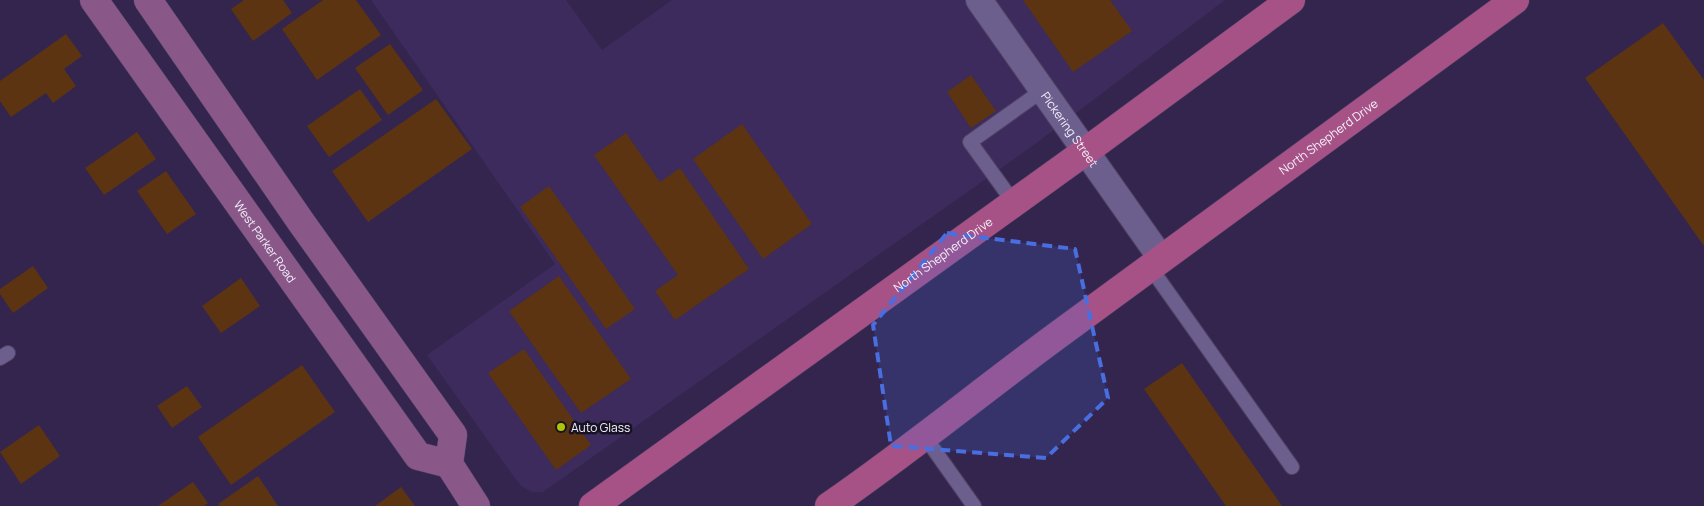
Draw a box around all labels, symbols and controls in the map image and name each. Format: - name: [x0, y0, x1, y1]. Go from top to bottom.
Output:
- street label: Pickering Street: [1038, 88, 1103, 170]
- street label: North Shepherd Drive: [1275, 95, 1381, 178]
- street label: West Parker Road: [230, 197, 300, 286]
- street label: North Shepherd Drive: [890, 213, 996, 296]
- place label: Auto Glass: [571, 419, 630, 436]
- marker: Auto Glass: [555, 421, 567, 433]

